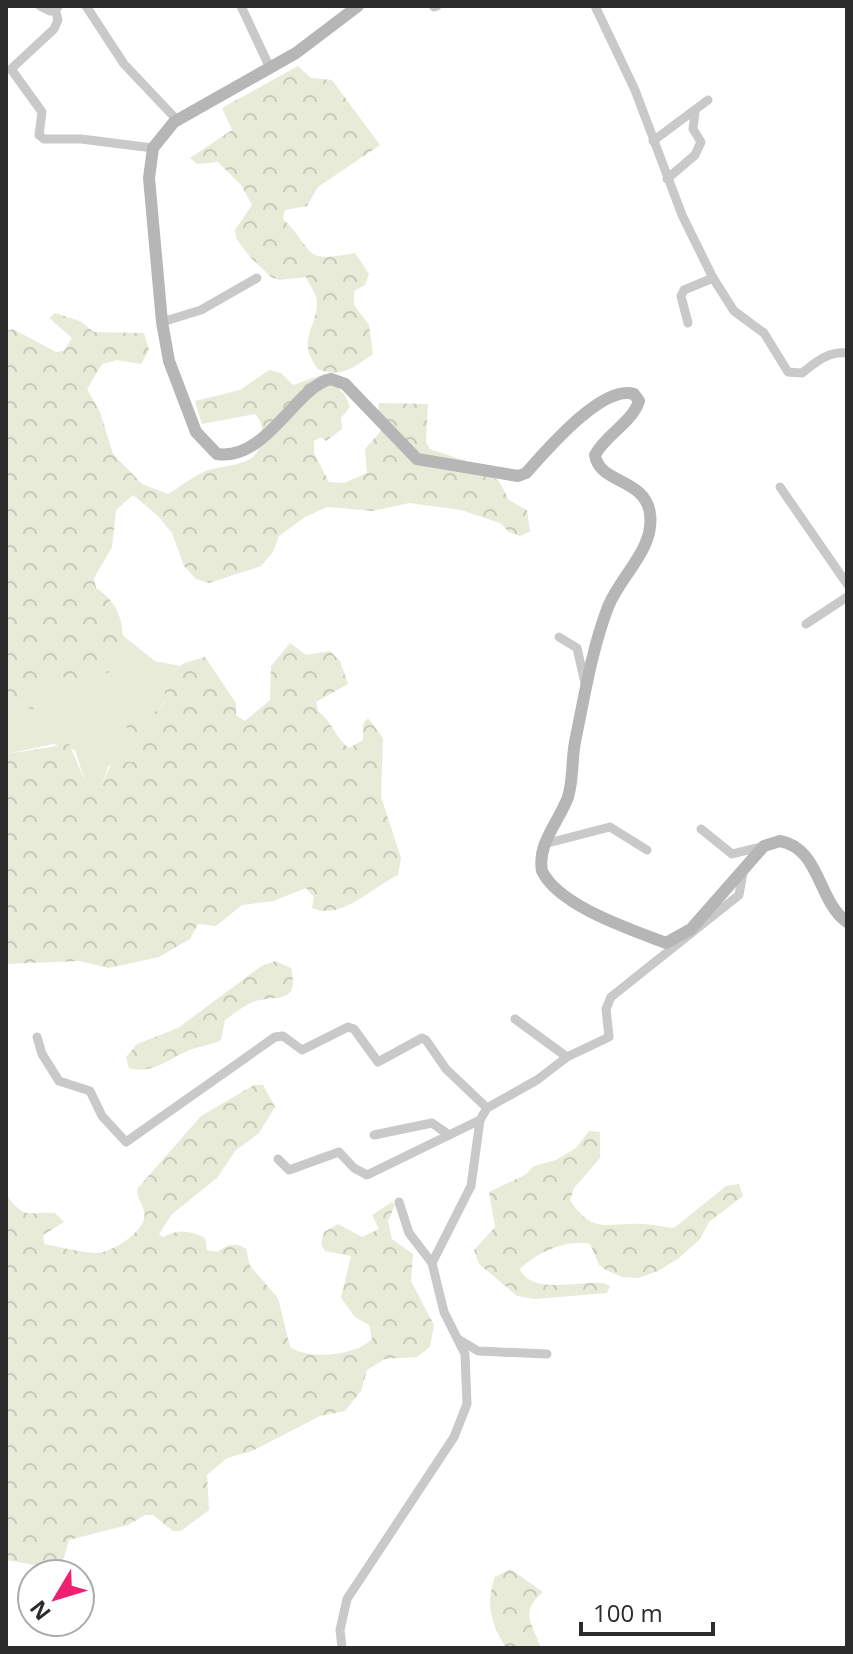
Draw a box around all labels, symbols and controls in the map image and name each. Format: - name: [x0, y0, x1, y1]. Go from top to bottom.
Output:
- north arrow: [16, 1558, 96, 1638]
- scale bar: [581, 1586, 713, 1636]
- text: N: [22, 1595, 57, 1627]
- text: 100 m: [593, 1596, 663, 1629]

